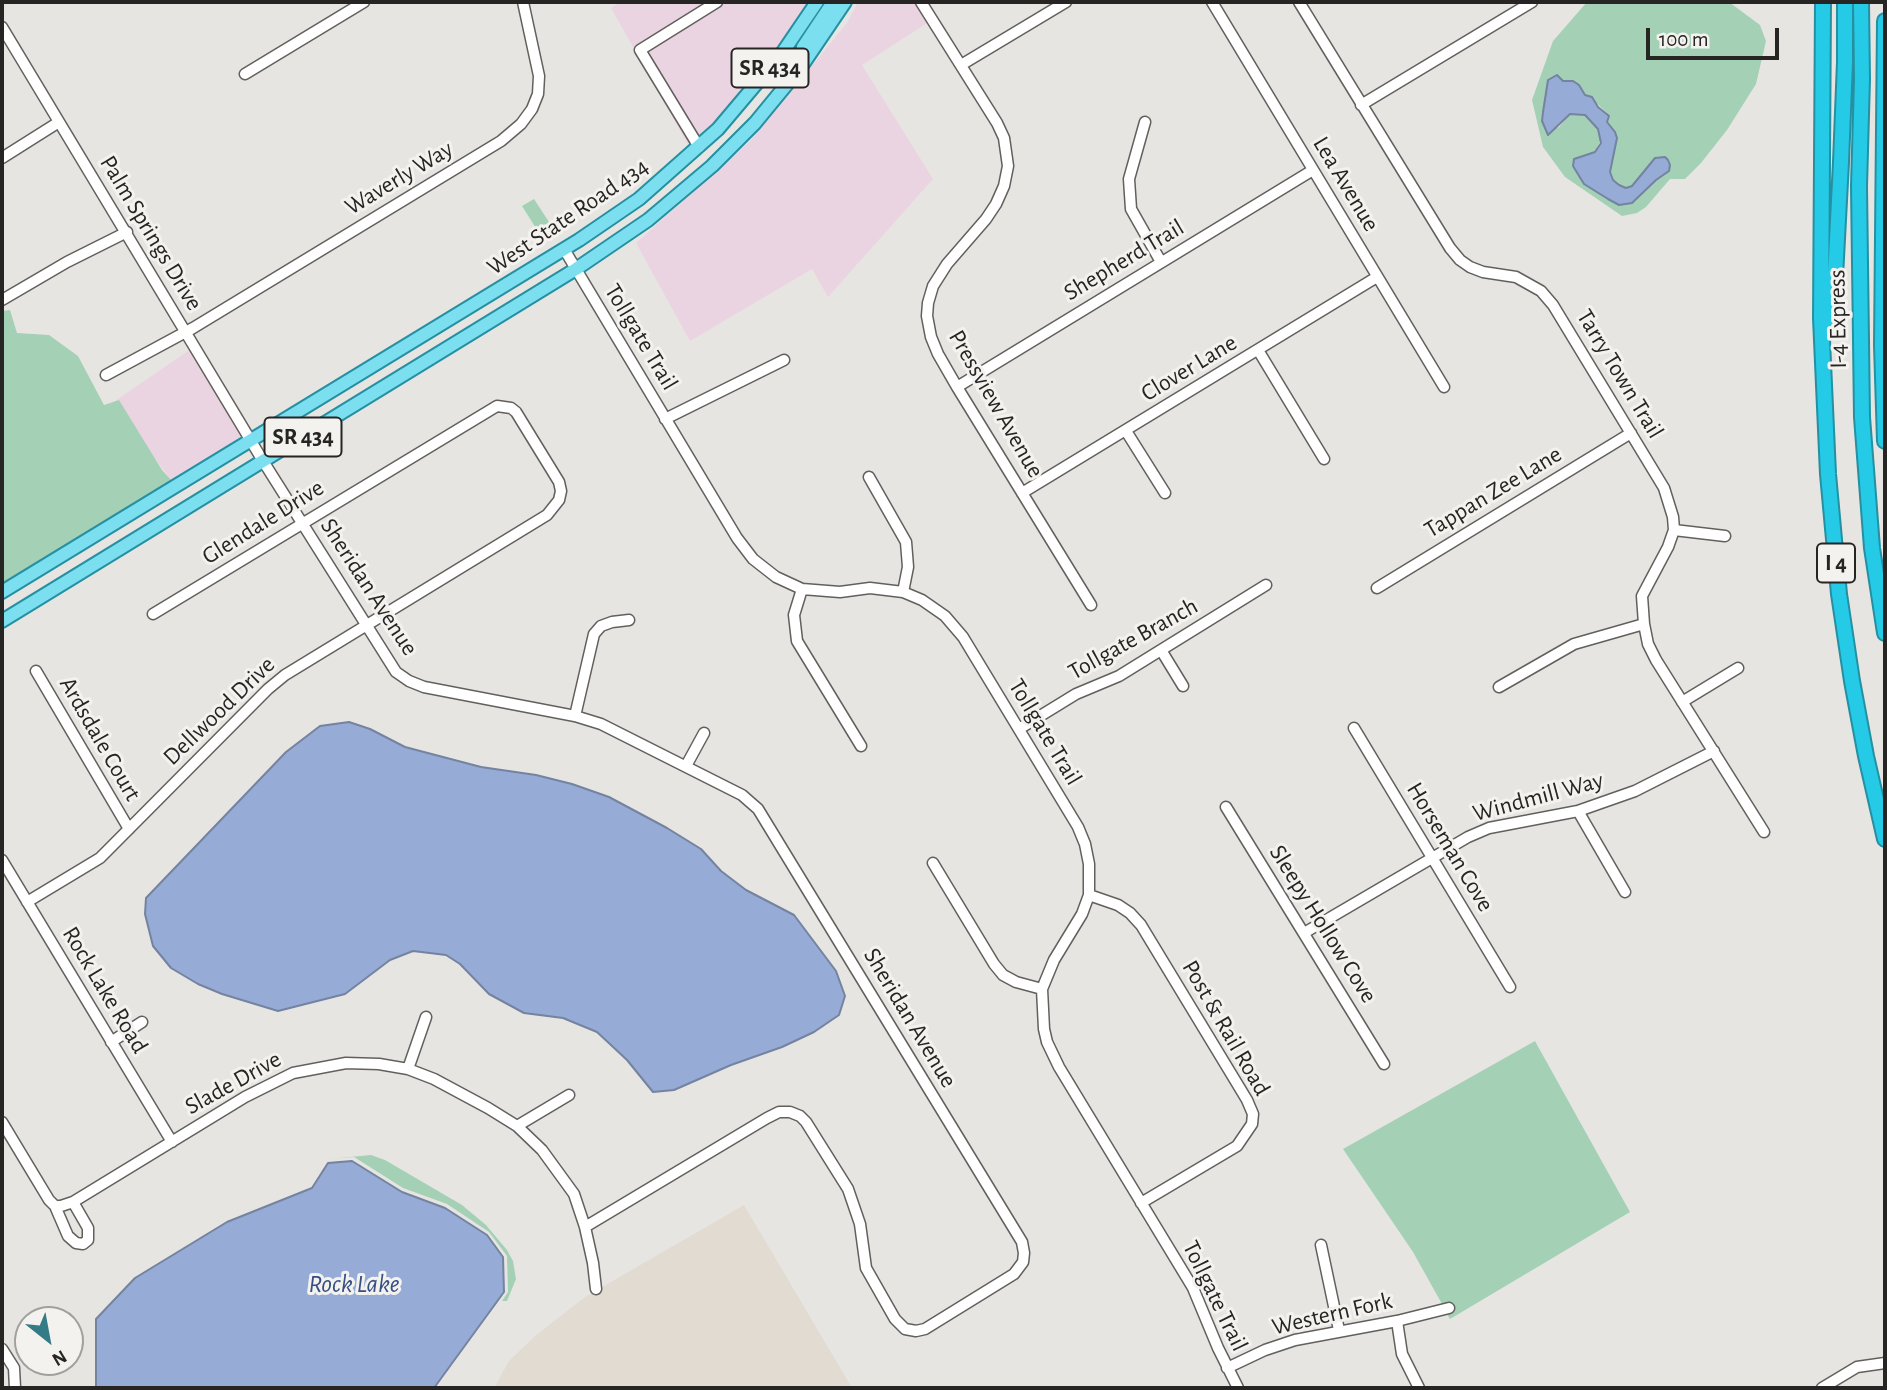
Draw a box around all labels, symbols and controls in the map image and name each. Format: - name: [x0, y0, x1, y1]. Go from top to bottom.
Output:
- scale bar: [1649, 14, 1782, 58]
- text: 100 m: [1659, 29, 1709, 50]
- road number: SR 434: [732, 48, 808, 88]
- street label: Lea Avenue: [1306, 131, 1386, 237]
- street label: Waverly Way: [340, 135, 458, 221]
- street label: Palm Springs Drive: [93, 150, 209, 316]
- street label: West State Road 434: [482, 152, 654, 282]
- street label: Shepherd Trail: [1059, 213, 1189, 307]
- street label: I-4 Express: [1823, 269, 1853, 369]
- street label: Tollgate Trail: [598, 279, 684, 395]
- street label: Tarry Town Trail: [1570, 304, 1670, 444]
- street label: Pressview Avenue: [942, 325, 1050, 483]
- street label: Clover Lane: [1136, 328, 1242, 408]
- road number: SR 434: [264, 418, 342, 457]
- street label: Tappan Zee Lane: [1419, 440, 1567, 544]
- street label: Glendale Drive: [197, 473, 329, 571]
- street label: Sheridan Avenue: [314, 513, 424, 661]
- road number: I 4: [1817, 544, 1855, 582]
- street label: Tollgate Branch: [1063, 592, 1203, 686]
- street label: Dellwood Drive: [157, 651, 281, 771]
- street label: Ardsdale Court: [53, 672, 147, 806]
- street label: Tollgate Trail: [1002, 674, 1088, 790]
- street label: Windmill Way: [1470, 766, 1606, 828]
- street label: Horseman Cove: [1400, 777, 1500, 917]
- street label: Sleepy Hollow Cove: [1263, 840, 1383, 1008]
- street label: Rock Lake Road: [56, 921, 154, 1059]
- street label: Sheridan Avenue: [857, 943, 963, 1093]
- street label: Post & Rail Road: [1176, 955, 1276, 1101]
- street label: Slade Drive: [180, 1045, 286, 1121]
- street label: Tollgate Trail: [1176, 1236, 1254, 1356]
- water label: Rock Lake: [308, 1268, 400, 1300]
- street label: Western Fork: [1269, 1286, 1395, 1342]
- north arrow: [14, 1306, 84, 1376]
- text: N: [48, 1346, 70, 1369]

